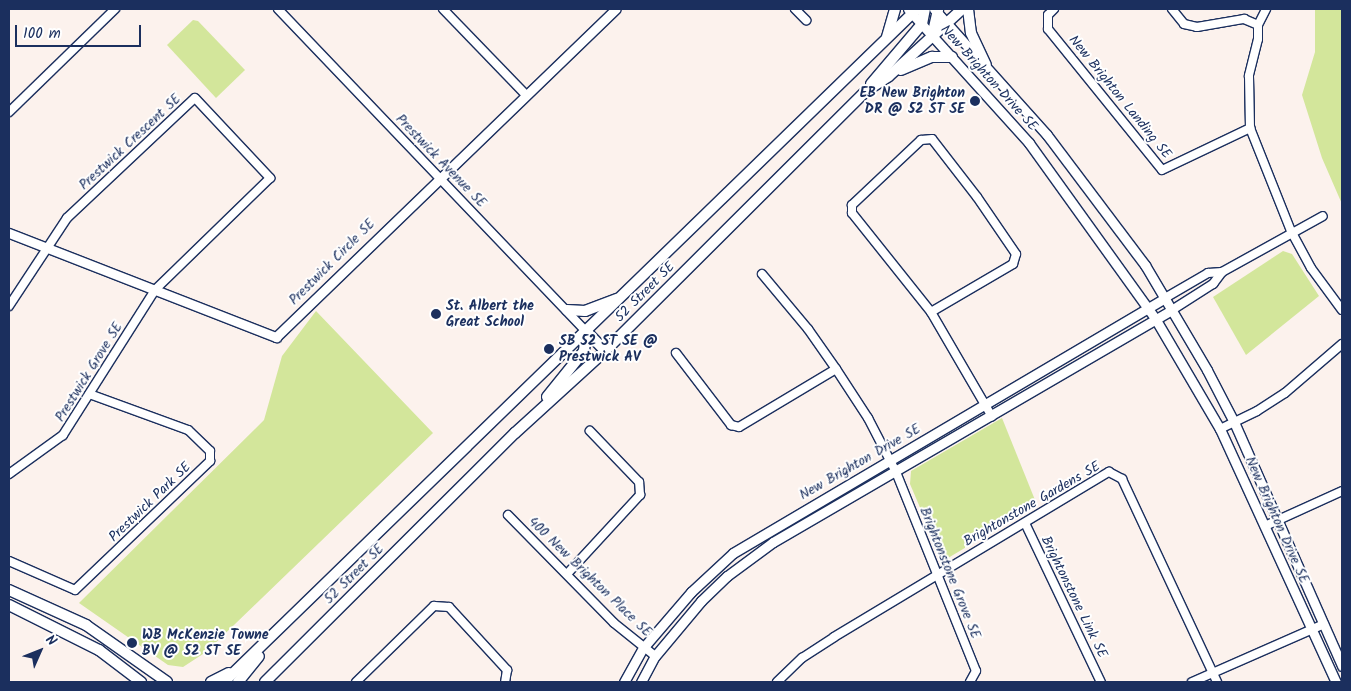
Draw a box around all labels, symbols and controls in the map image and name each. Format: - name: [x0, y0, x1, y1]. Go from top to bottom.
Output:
- scale bar: [18, 15, 144, 47]
- street label: New Brighton Drive SE: [937, 21, 1041, 135]
- text: 100 m: [23, 22, 61, 46]
- street label: New Brighton Landing SE: [1065, 32, 1175, 162]
- place label: EB New Brighton DR @ 52 ST SE: [860, 85, 965, 118]
- street label: Prestwick Crescent SE: [76, 90, 184, 194]
- marker: EB New Brighton DR @ 52 ST SE: [969, 95, 981, 107]
- street label: Prestwick Avenue SE: [392, 111, 490, 211]
- street label: Prestwick Circle SE: [286, 216, 378, 308]
- street label: 52 Street SE: [611, 258, 679, 326]
- place label: St. Albert the Great School: [446, 298, 534, 331]
- marker: St. Albert the Great School: [430, 308, 442, 320]
- street label: Prestwick Grove SE: [52, 319, 126, 425]
- place label: SB 52 ST SE @ Prestwick AV: [559, 333, 658, 366]
- marker: SB 52 ST SE @ Prestwick AV: [543, 343, 555, 355]
- street label: New Brighton Drive SE: [796, 420, 924, 504]
- street label: New Brighton Drive SE: [1241, 454, 1313, 586]
- street label: Brightonstone Gardens SE: [961, 458, 1103, 550]
- street label: Prestwick Park SE: [105, 459, 195, 545]
- street label: Brightonstone Grove SE: [916, 505, 984, 641]
- street label: 400 New Brighton Place SE: [525, 514, 655, 640]
- street label: Brightonstone Link SE: [1037, 533, 1111, 661]
- street label: 52 Street SE: [320, 540, 388, 608]
- north arrow: [15, 626, 65, 676]
- place label: WB McKenzie Towne BV @ 52 ST SE: [142, 627, 269, 660]
- text: N: [40, 630, 62, 651]
- marker: WB McKenzie Towne BV @ 52 ST SE: [126, 637, 138, 649]

